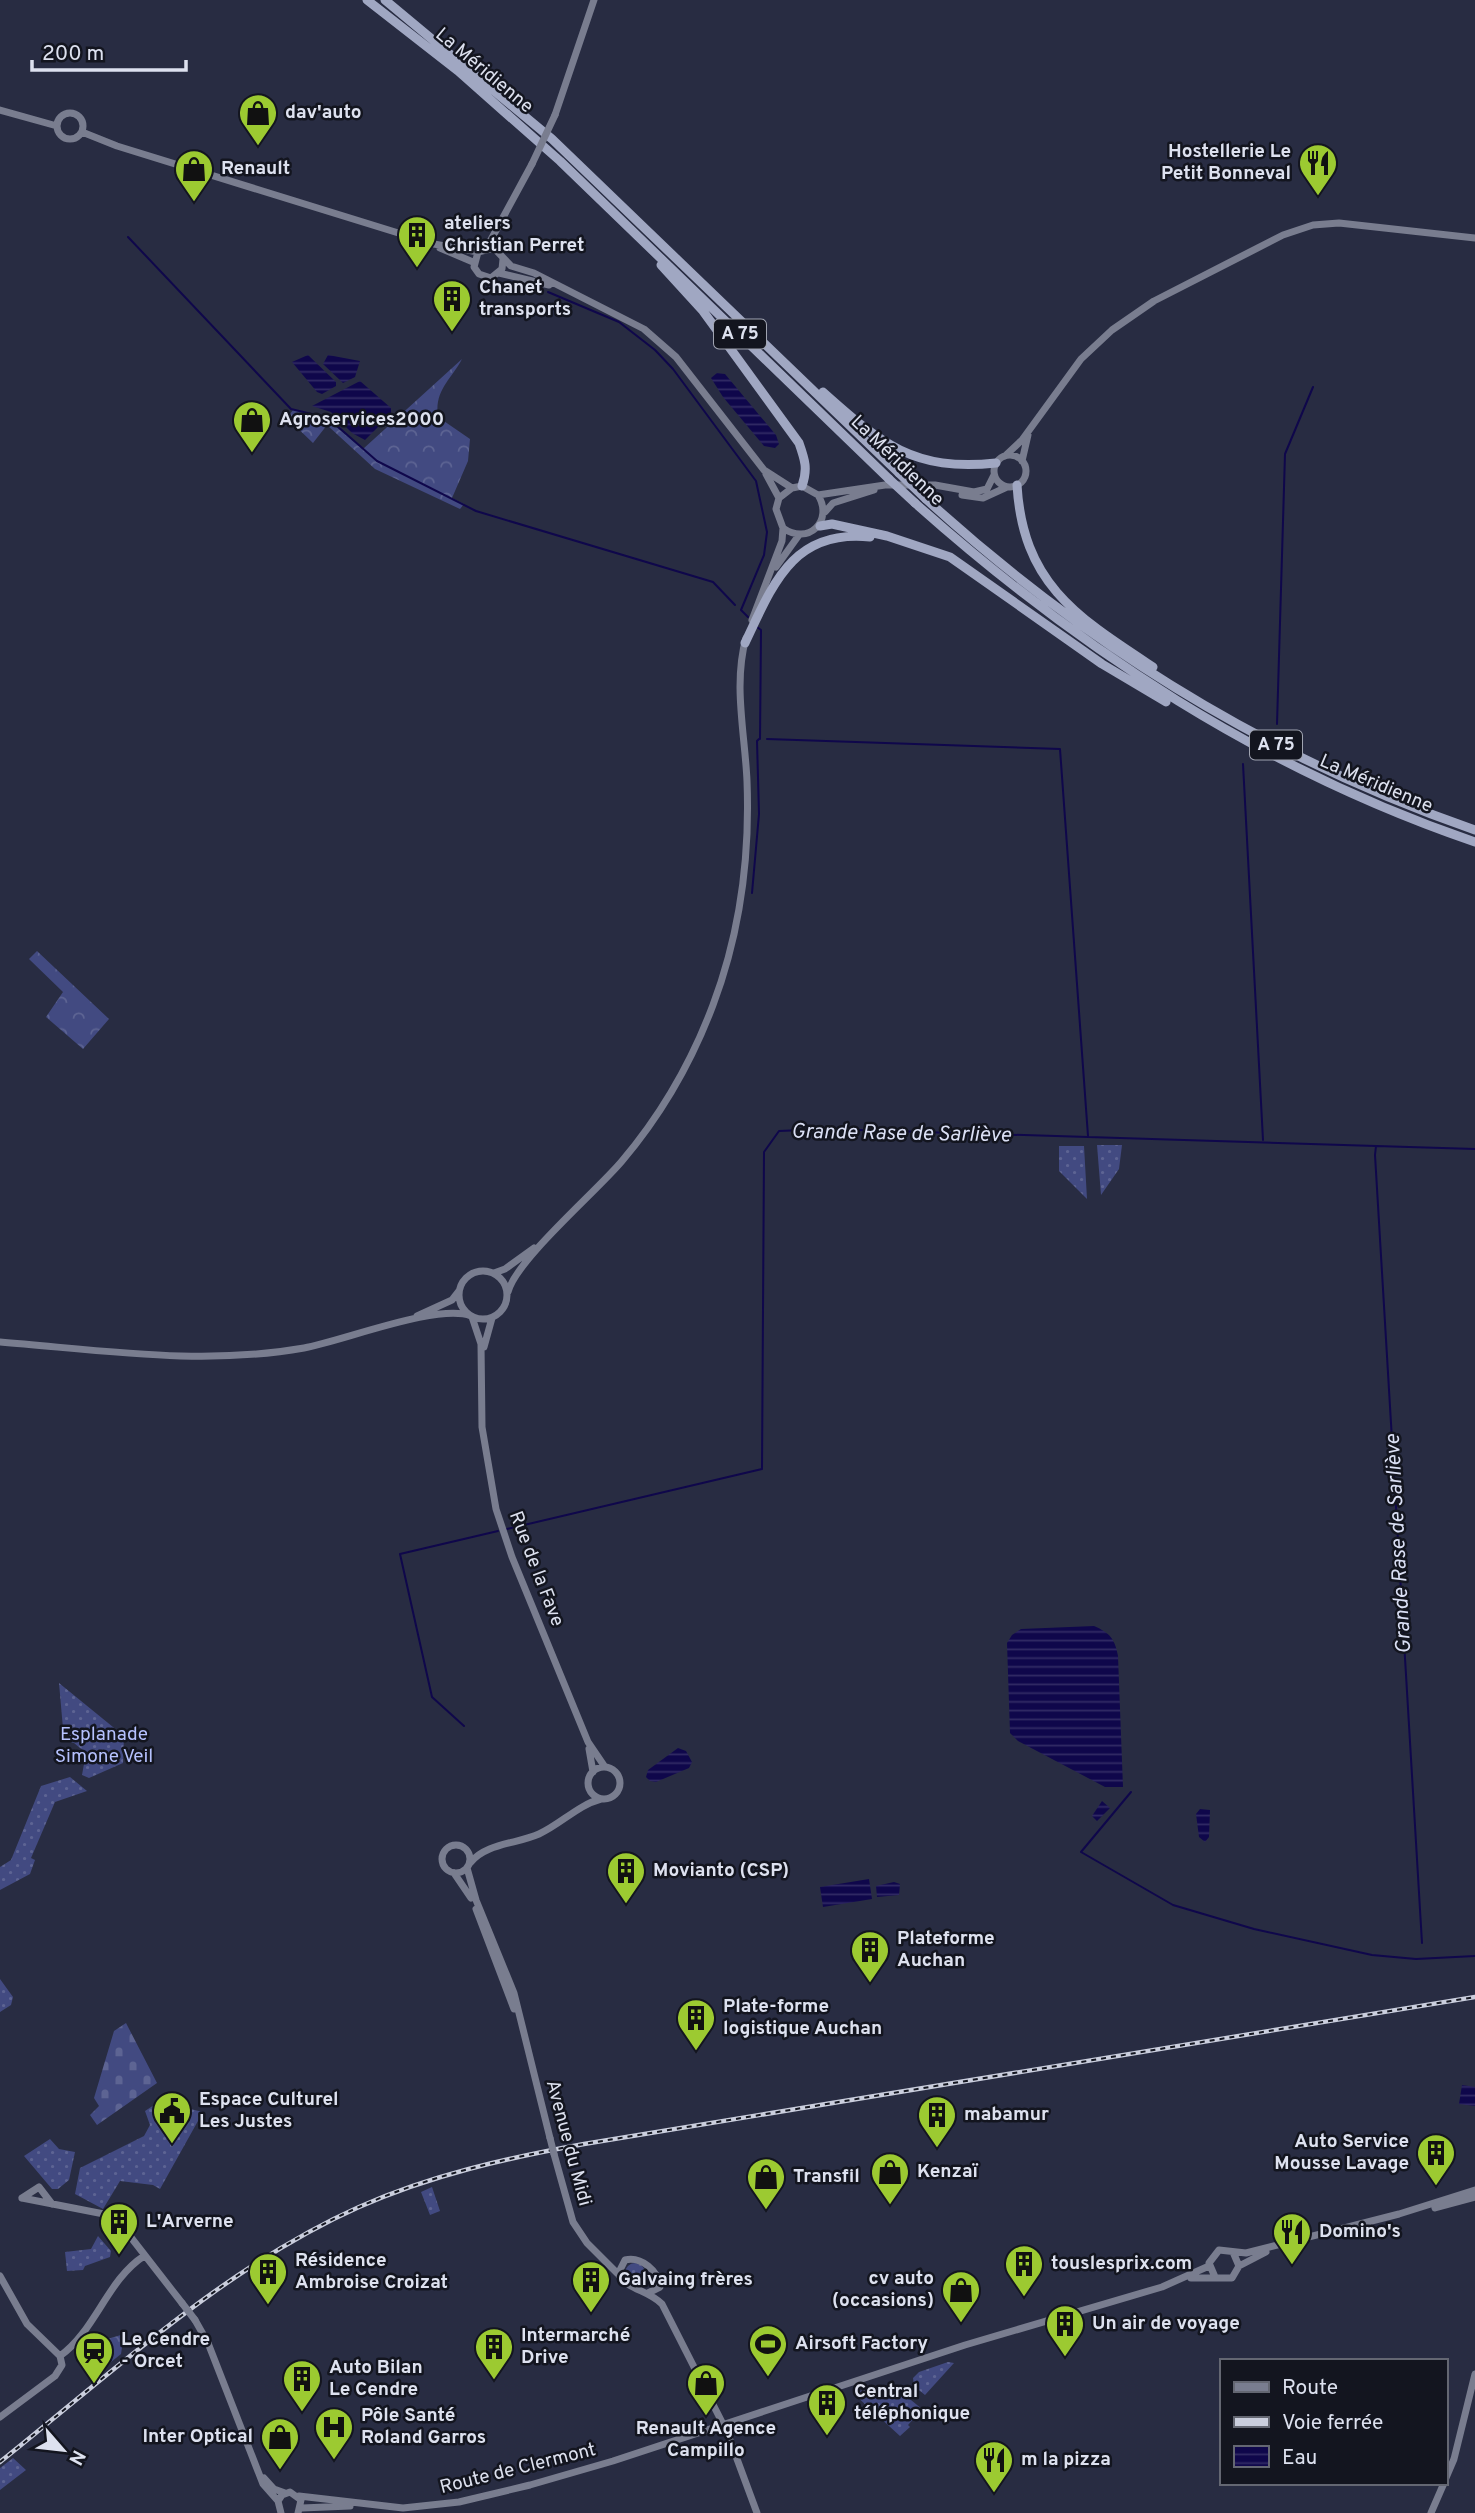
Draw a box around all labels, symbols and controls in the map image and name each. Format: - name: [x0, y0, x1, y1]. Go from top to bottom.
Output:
- street label: La Méridienne: [430, 23, 538, 119]
- scale bar: [32, 28, 186, 72]
- text: 200 m: [42, 41, 104, 68]
- shop icon: dav'auto: [237, 92, 279, 147]
- place label: dav'auto: [285, 101, 362, 125]
- place label: Hostellerie Le Petit Bonneval: [1161, 140, 1291, 186]
- restaurant icon: Hostellerie Le Petit Bonneval: [1297, 142, 1339, 197]
- shop icon: Renault: [173, 148, 215, 203]
- place label: Renault: [221, 157, 290, 181]
- place label: ateliers Christian Perret: [444, 212, 585, 258]
- building icon: ateliers Christian Perret: [396, 214, 438, 269]
- place label: Chanet transports: [479, 276, 571, 322]
- building icon: Chanet transports: [431, 278, 473, 333]
- road number: A 75: [714, 320, 766, 348]
- shop icon: Agroservices2000: [231, 399, 273, 454]
- place label: Agroservices2000: [279, 408, 444, 432]
- street label: La Méridienne: [845, 410, 949, 512]
- road number: A 75: [1250, 730, 1302, 760]
- street label: La Méridienne: [1316, 749, 1436, 819]
- water label: Grande Rase de Sarliève: [791, 1119, 1012, 1149]
- water label: Grande Rase de Sarliève: [1380, 1432, 1418, 1654]
- street label: Rue de la Fave: [503, 1508, 569, 1630]
- park label: Esplanade Simone Veil: [55, 1723, 153, 1769]
- building icon: Movianto (CSP): [605, 1850, 647, 1905]
- place label: Movianto (CSP): [653, 1859, 789, 1883]
- place label: Plateforme Auchan: [897, 1927, 995, 1973]
- building icon: Plateforme Auchan: [849, 1929, 891, 1984]
- place label: Plate-forme logistique Auchan: [723, 1995, 882, 2041]
- building icon: Plate-forme logistique Auchan: [675, 1997, 717, 2052]
- street label: Avenue du Midi: [540, 2077, 596, 2209]
- place label: Espace Culturel Les Justes: [199, 2088, 339, 2134]
- public building icon: Espace Culturel Les Justes: [151, 2090, 193, 2145]
- building icon: mabamur: [916, 2094, 958, 2149]
- place label: mabamur: [964, 2103, 1049, 2127]
- place label: Auto Service Mousse Lavage: [1274, 2130, 1409, 2176]
- building icon: Auto Service Mousse Lavage: [1415, 2132, 1457, 2187]
- shop icon: Kenzaï: [869, 2151, 911, 2206]
- shop icon: Transfil: [745, 2156, 787, 2211]
- place label: Kenzaï: [917, 2160, 978, 2184]
- place label: Transfil: [793, 2165, 860, 2189]
- building icon: L'Arverne: [98, 2201, 140, 2256]
- place label: L'Arverne: [146, 2210, 234, 2234]
- restaurant icon: Domino's: [1271, 2211, 1313, 2266]
- place label: Domino's: [1319, 2220, 1401, 2244]
- building icon: touslesprix.com: [1003, 2243, 1045, 2298]
- place label: Résidence Ambroise Croizat: [295, 2249, 448, 2295]
- building icon: Résidence Ambroise Croizat: [247, 2251, 289, 2306]
- place label: touslesprix.com: [1051, 2252, 1192, 2276]
- building icon: Galvaing frères: [570, 2259, 612, 2314]
- place label: cv auto (occasions): [832, 2267, 934, 2313]
- place label: Galvaing frères: [618, 2268, 753, 2292]
- shop icon: cv auto (occasions): [940, 2269, 982, 2324]
- building icon: Un air de voyage: [1044, 2303, 1086, 2358]
- place label: Un air de voyage: [1092, 2312, 1240, 2336]
- sports icon: Airsoft Factory: [747, 2323, 789, 2378]
- place label: Intermarché Drive: [521, 2324, 630, 2370]
- building icon: Intermarché Drive: [473, 2326, 515, 2381]
- place label: Le Cendre - Orcet: [121, 2328, 210, 2374]
- station icon: Le Cendre - Orcet: [73, 2330, 115, 2385]
- place label: Airsoft Factory: [795, 2332, 928, 2356]
- place label: Auto Bilan Le Cendre: [329, 2356, 423, 2402]
- building icon: Auto Bilan Le Cendre: [281, 2358, 323, 2413]
- legend: [1220, 2359, 1447, 2485]
- shop icon: Renault Agence Campillo: [685, 2362, 727, 2417]
- text: Route: [1282, 2375, 1338, 2402]
- place label: Central téléphonique: [854, 2380, 970, 2426]
- building icon: Central téléphonique: [806, 2382, 848, 2437]
- place label: Pôle Santé Roland Garros: [361, 2404, 486, 2450]
- hospital icon: Pôle Santé Roland Garros: [313, 2406, 355, 2461]
- text: Voie ferrée: [1282, 2410, 1383, 2437]
- north arrow: [28, 2415, 98, 2485]
- shop icon: Inter Optical: [259, 2416, 301, 2471]
- place label: Renault Agence Campillo: [636, 2417, 776, 2463]
- place label: Inter Optical: [142, 2425, 253, 2449]
- street label: Route de Clermont: [437, 2438, 599, 2500]
- restaurant icon: m la pizza: [973, 2439, 1015, 2494]
- text: N: [62, 2445, 90, 2469]
- text: Eau: [1282, 2445, 1317, 2472]
- place label: m la pizza: [1021, 2448, 1111, 2472]

